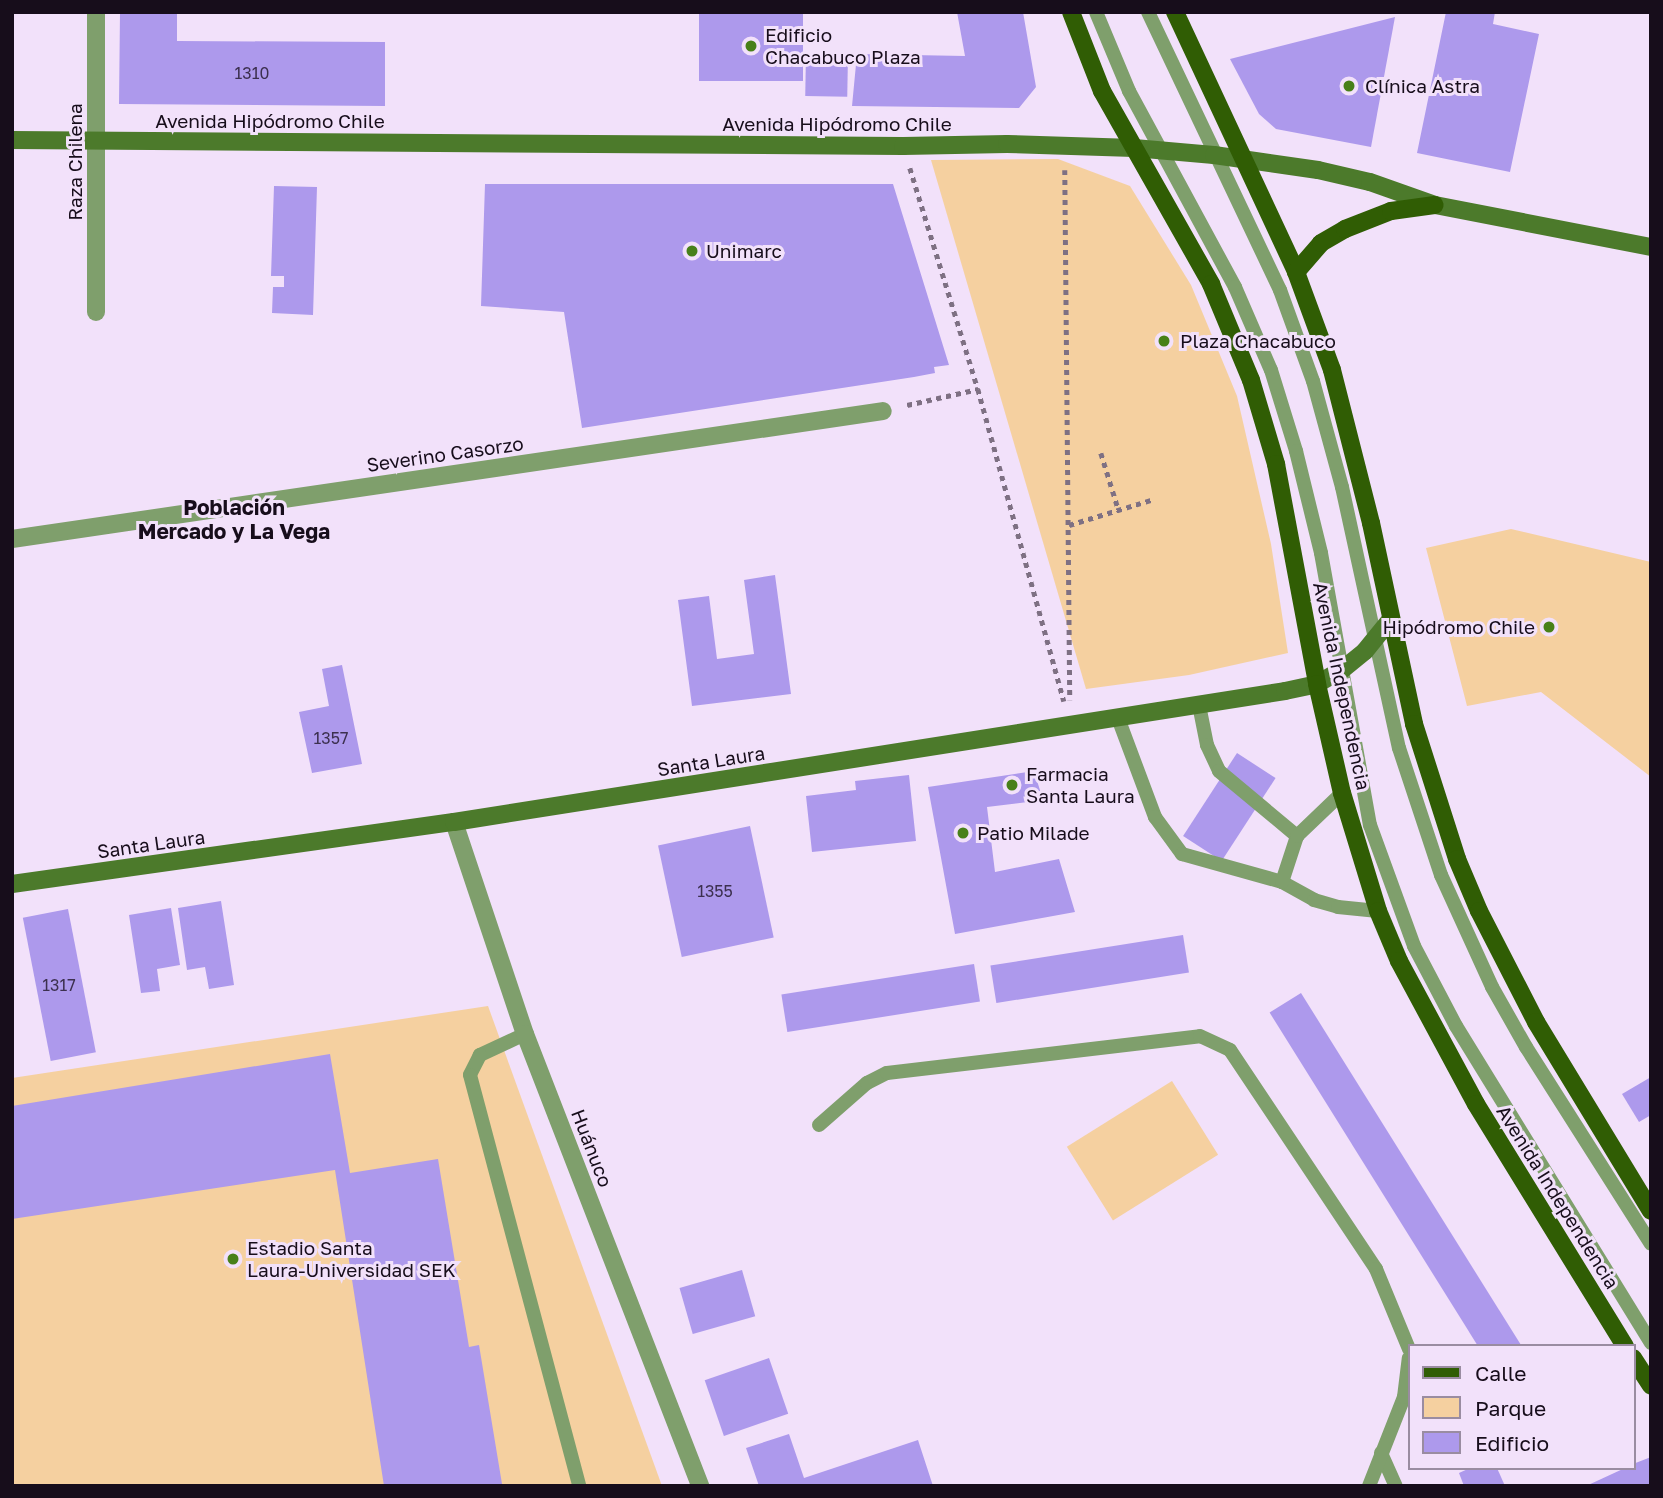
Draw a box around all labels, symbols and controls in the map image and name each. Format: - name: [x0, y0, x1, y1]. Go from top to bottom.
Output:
- place label: Edificio Chacabuco Plaza: [765, 24, 921, 68]
- marker: Edificio Chacabuco Plaza: [743, 38, 759, 54]
- house number: 1310: [235, 63, 269, 83]
- place label: Clínica Astra: [1365, 75, 1480, 97]
- marker: Clínica Astra: [1339, 76, 1359, 96]
- street label: Raza Chilena: [64, 103, 86, 221]
- street label: Avenida Hipódromo Chile: [155, 110, 385, 132]
- street label: Avenida Hipódromo Chile: [722, 113, 952, 135]
- place label: Unimarc: [706, 240, 782, 262]
- marker: Unimarc: [684, 243, 700, 259]
- place label: Plaza Chacabuco: [1180, 330, 1336, 352]
- marker: Plaza Chacabuco: [1154, 331, 1174, 351]
- street label: Severino Casorzo: [365, 432, 525, 476]
- district label: Población Mercado y La Vega: [138, 494, 330, 544]
- street label: Avenida Independencia: [1309, 580, 1375, 792]
- place label: Hipódromo Chile: [1383, 616, 1535, 638]
- marker: Hipódromo Chile: [1541, 619, 1557, 635]
- house number: 1357: [314, 728, 348, 748]
- street label: Santa Laura: [656, 741, 766, 781]
- place label: Farmacia Santa Laura: [1026, 763, 1135, 807]
- marker: Farmacia Santa Laura: [1004, 777, 1020, 793]
- place label: Patio Milade: [977, 822, 1090, 844]
- street label: Santa Laura: [96, 825, 206, 863]
- marker: Patio Milade: [955, 825, 971, 841]
- house number: 1355: [697, 881, 733, 901]
- house number: 1317: [42, 975, 76, 995]
- street label: Avenida Independencia: [1492, 1101, 1624, 1293]
- street label: Huánuco: [567, 1106, 617, 1190]
- place label: Estadio Santa Laura-Universidad SEK: [247, 1237, 456, 1281]
- marker: Estadio Santa Laura-Universidad SEK: [225, 1251, 241, 1267]
- legend: [1408, 1344, 1635, 1470]
- text: Calle: [1475, 1360, 1527, 1386]
- text: Parque: [1475, 1395, 1546, 1421]
- text: Edificio: [1475, 1430, 1549, 1456]

